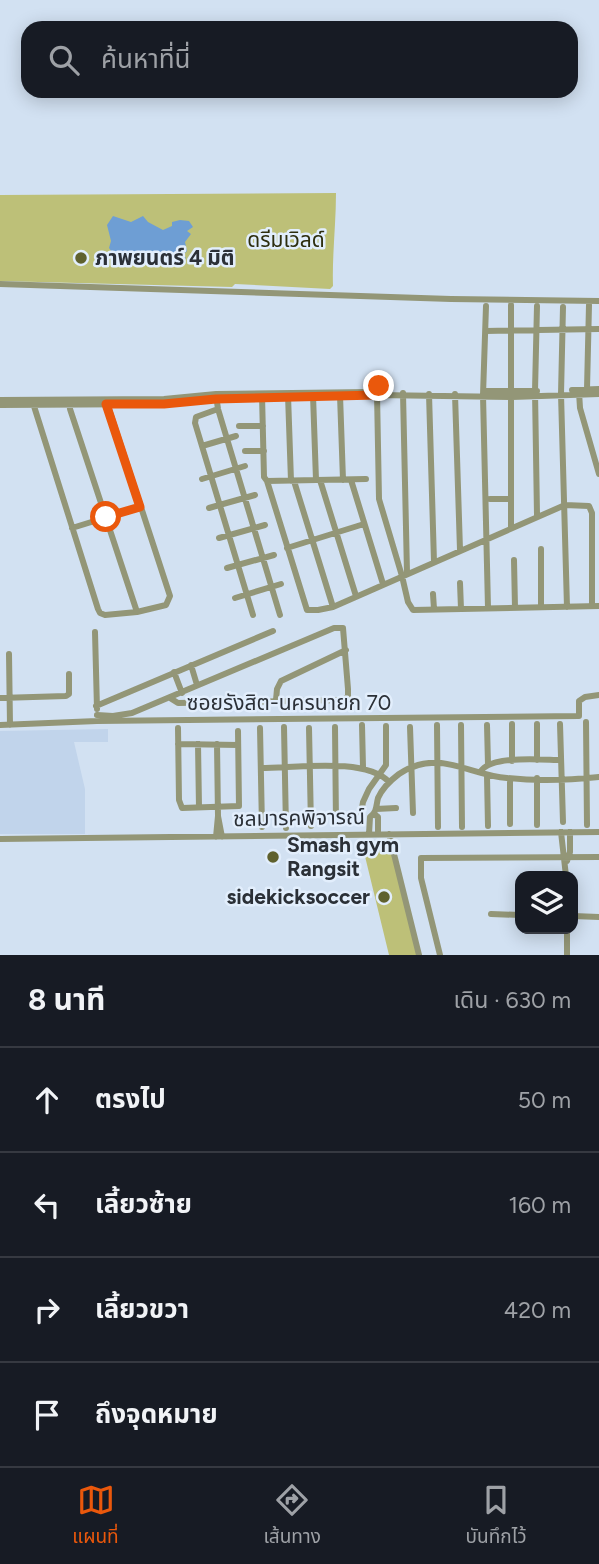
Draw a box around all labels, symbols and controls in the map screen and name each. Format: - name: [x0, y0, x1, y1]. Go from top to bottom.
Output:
- search box: [21, 21, 578, 98]
- icon: search: [45, 41, 83, 79]
- text: ค้นหาที่นี่: [101, 43, 191, 75]
- park label: ดรีมเวิลด์: [247, 227, 325, 252]
- place label: ภาพยนตร์ 4 มิติ: [95, 245, 235, 270]
- marker: ภาพยนตร์ 4 มิติ: [73, 250, 89, 266]
- route end: [363, 370, 394, 401]
- route start: [90, 501, 121, 532]
- street label: ซอยรังสิต-นครนายก 70: [187, 690, 391, 715]
- street label: ชลมารคพิจารณ์: [233, 804, 365, 831]
- place label: Smash gym Rangsit: [287, 832, 399, 881]
- marker: Smash gym Rangsit: [265, 849, 281, 865]
- map controls: [515, 871, 578, 934]
- button: layers: [515, 871, 578, 934]
- place label: sidekicksoccer: [227, 884, 370, 909]
- marker: sidekicksoccer: [376, 889, 392, 905]
- text: 8 นาที: [28, 981, 105, 1018]
- text: เดิน · 630 m: [453, 986, 571, 1014]
- icon: ahead: [28, 1081, 66, 1119]
- text: ตรงไป: [95, 1083, 166, 1115]
- text: 50 m: [518, 1086, 571, 1114]
- icon: left: [28, 1186, 66, 1224]
- text: เลี้ยวซ้าย: [95, 1188, 192, 1220]
- text: 160 m: [508, 1191, 571, 1219]
- icon: right: [28, 1291, 66, 1329]
- text: เลี้ยวขวา: [95, 1293, 189, 1325]
- text: 420 m: [504, 1296, 571, 1324]
- icon: arrive: [28, 1396, 66, 1434]
- text: ถึงจุดหมาย: [95, 1398, 218, 1430]
- tab: แผนที่: [72, 1481, 119, 1552]
- tab: เส้นทาง: [263, 1481, 321, 1552]
- tab: บันทึกไว้: [466, 1481, 527, 1552]

